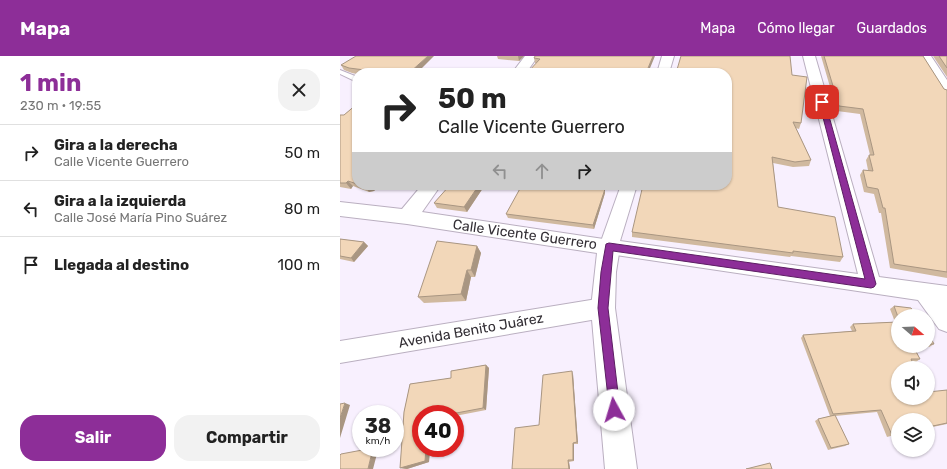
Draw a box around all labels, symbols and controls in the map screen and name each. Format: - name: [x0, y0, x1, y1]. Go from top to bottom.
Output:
- text: Mapa: [20, 17, 70, 40]
- text: Mapa: [700, 20, 735, 37]
- text: Cómo llegar: [757, 20, 835, 37]
- text: Guardados: [857, 20, 927, 37]
- text: 1 min: [20, 69, 81, 97]
- button: close: [278, 69, 320, 111]
- text: 50 m: [438, 82, 507, 115]
- icon: right: [372, 84, 424, 136]
- pin: [805, 85, 839, 119]
- icon: arrive: [811, 91, 833, 113]
- text: 230 m · 19:55: [20, 98, 101, 113]
- text: Calle Vicente Guerrero: [438, 116, 625, 138]
- text: Gira a la derecha: [54, 136, 178, 154]
- icon: right: [20, 142, 42, 164]
- text: 50 m: [285, 144, 320, 162]
- text: Calle Vicente Guerrero: [54, 154, 189, 169]
- icon: left: [489, 160, 511, 182]
- icon: ahead: [531, 160, 553, 182]
- icon: right: [573, 160, 595, 182]
- text: Gira a la izquierda: [54, 192, 186, 210]
- icon: left: [20, 198, 42, 220]
- text: 80 m: [284, 200, 320, 218]
- text: Calle José María Pino Suárez: [54, 210, 227, 225]
- street label: Calle Vicente Guerrero: [452, 216, 598, 253]
- icon: arrive: [20, 254, 42, 276]
- text: Llegada al destino: [54, 256, 189, 274]
- text: 100 m: [278, 256, 320, 274]
- street label: Avenida Benito Juárez: [397, 309, 545, 352]
- north arrow: [891, 309, 935, 353]
- map controls: [891, 309, 935, 457]
- button: sound: [891, 361, 935, 405]
- position arrow: [593, 389, 635, 431]
- speed limit sign: 40: [412, 405, 464, 457]
- button: layers: [891, 413, 935, 457]
- text: 38: [365, 414, 391, 438]
- button: Salir: [20, 415, 166, 461]
- button: Compartir: [174, 415, 320, 461]
- text: km/h: [366, 435, 390, 447]

